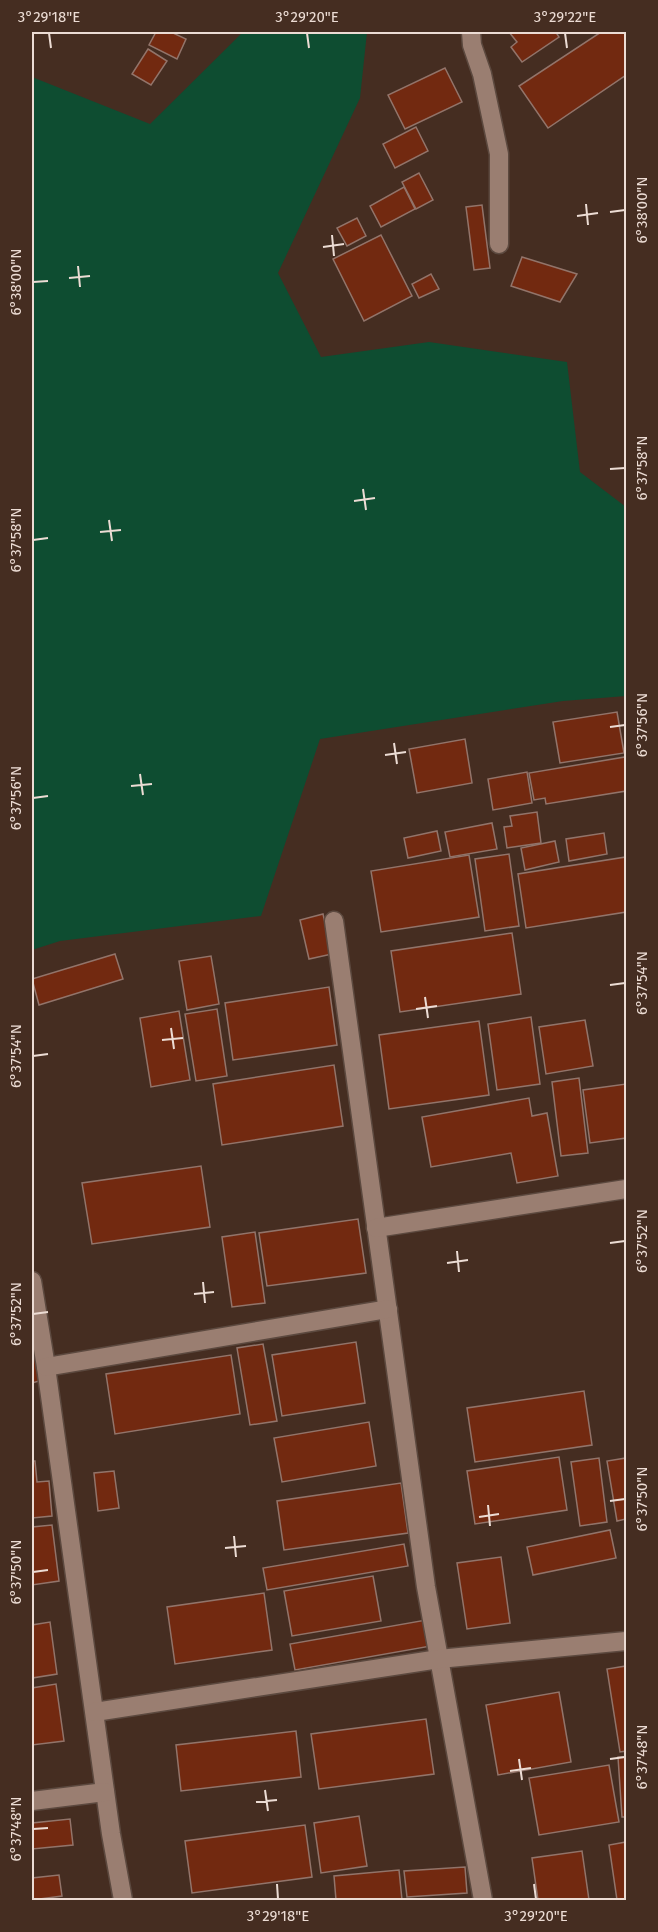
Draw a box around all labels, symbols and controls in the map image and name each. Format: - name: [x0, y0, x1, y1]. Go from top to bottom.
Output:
- text: 3°29'18"E: [18, 8, 80, 26]
- text: 3°29'20"E: [275, 8, 339, 26]
- text: 3°29'22"E: [534, 8, 596, 26]
- text: 6°38'00"N: [633, 176, 651, 244]
- text: 6°38'00"N: [7, 248, 25, 316]
- text: 6°37'58"N: [633, 436, 651, 500]
- text: 6°37'58"N: [7, 508, 25, 572]
- text: 6°37'56"N: [633, 693, 651, 757]
- text: 6°37'56"N: [7, 766, 25, 830]
- text: 6°37'54"N: [633, 951, 651, 1015]
- text: 6°37'54"N: [7, 1024, 25, 1088]
- text: 6°37'52"N: [633, 1209, 651, 1273]
- text: 6°37'52"N: [7, 1282, 25, 1346]
- text: 6°37'50"N: [633, 1466, 651, 1532]
- text: 6°37'50"N: [7, 1539, 25, 1605]
- text: 6°37'48"N: [633, 1725, 651, 1789]
- text: 6°37'48"N: [7, 1797, 25, 1861]
- text: 3°29'18"E: [247, 1907, 309, 1925]
- text: 3°29'20"E: [504, 1907, 568, 1925]

